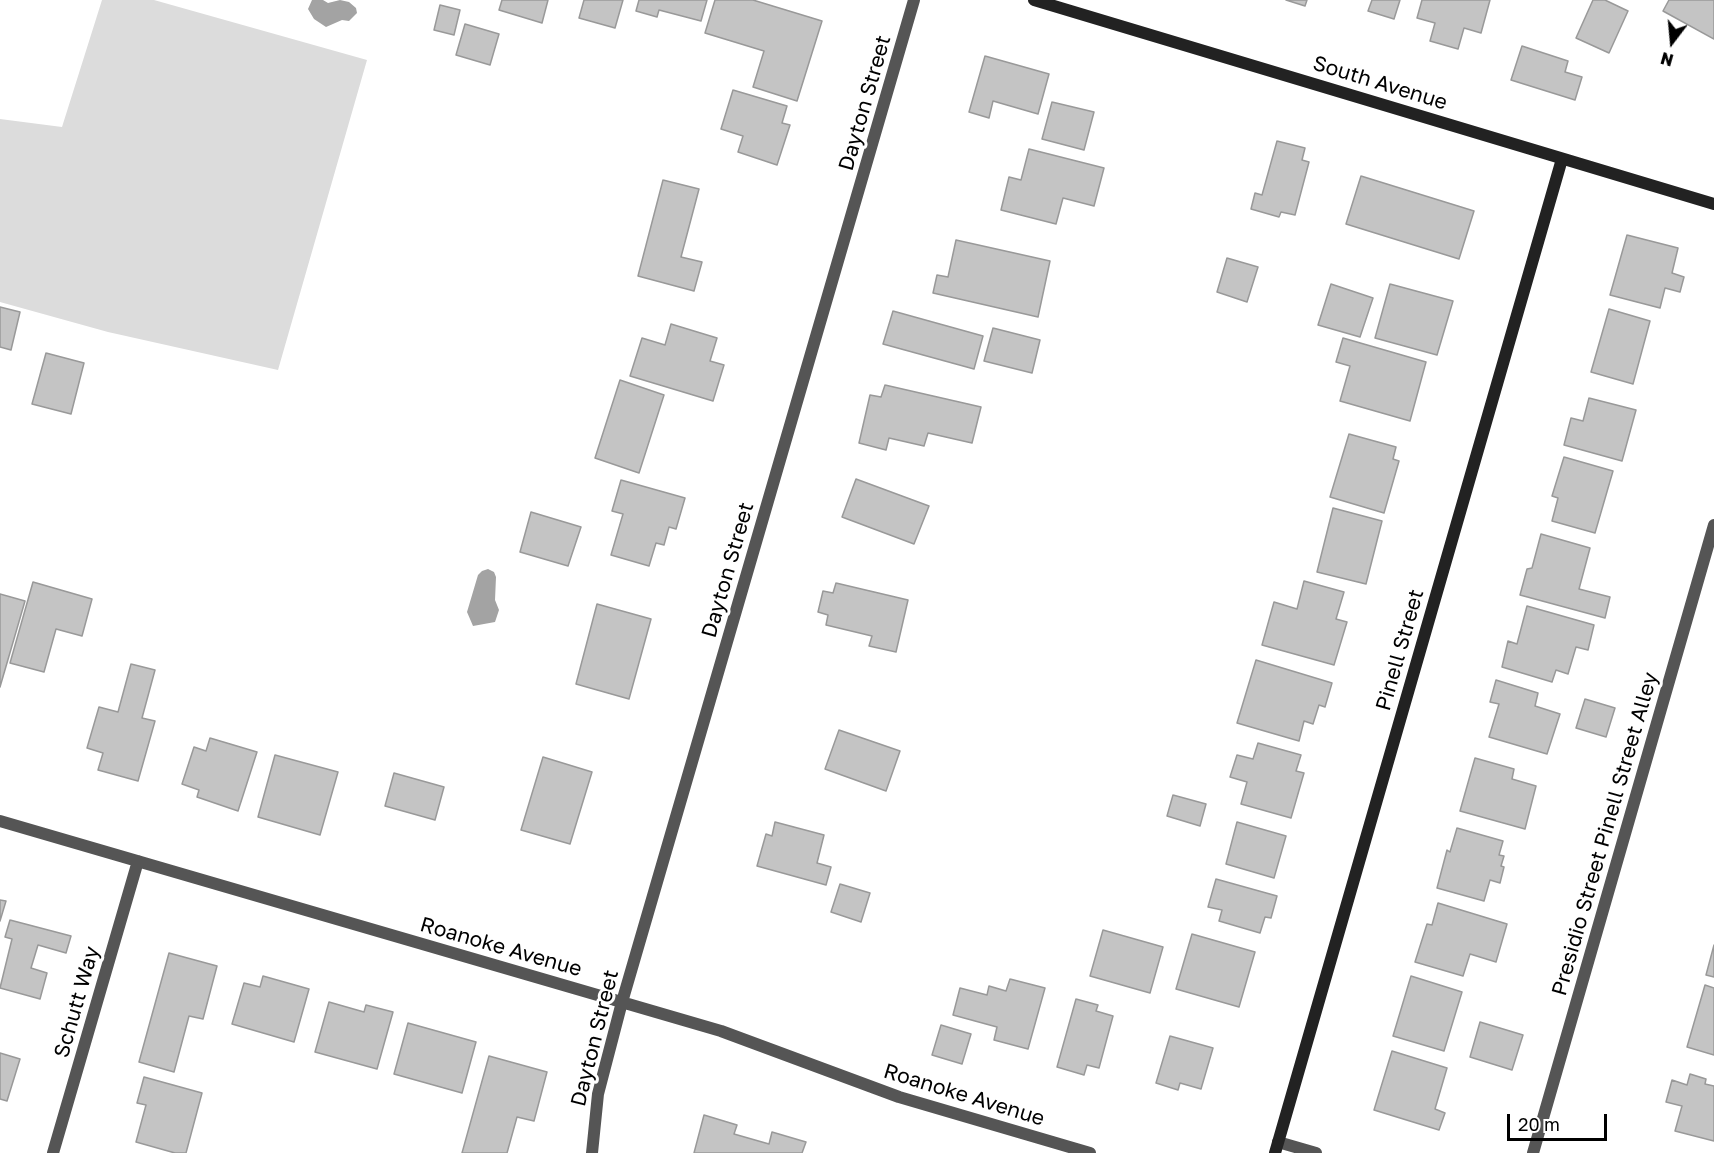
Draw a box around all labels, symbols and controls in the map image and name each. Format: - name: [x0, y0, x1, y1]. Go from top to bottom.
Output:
- north arrow: [1642, 12, 1702, 72]
- street label: Dayton Street: [834, 32, 896, 174]
- text: N: [1658, 48, 1676, 71]
- street label: South Avenue: [1310, 51, 1450, 115]
- street label: Dayton Street: [697, 499, 759, 641]
- street label: Pinell Street: [1371, 586, 1429, 714]
- street label: Presidio Street Pinell Street Alley: [1547, 669, 1663, 999]
- street label: Roanoke Avenue: [417, 912, 585, 982]
- street label: Schutt Way: [49, 943, 105, 1061]
- street label: Dayton Street: [566, 967, 624, 1109]
- street label: Roanoke Avenue: [880, 1059, 1048, 1131]
- scale bar: [1510, 1102, 1610, 1140]
- text: 20 m: [1518, 1113, 1560, 1135]

